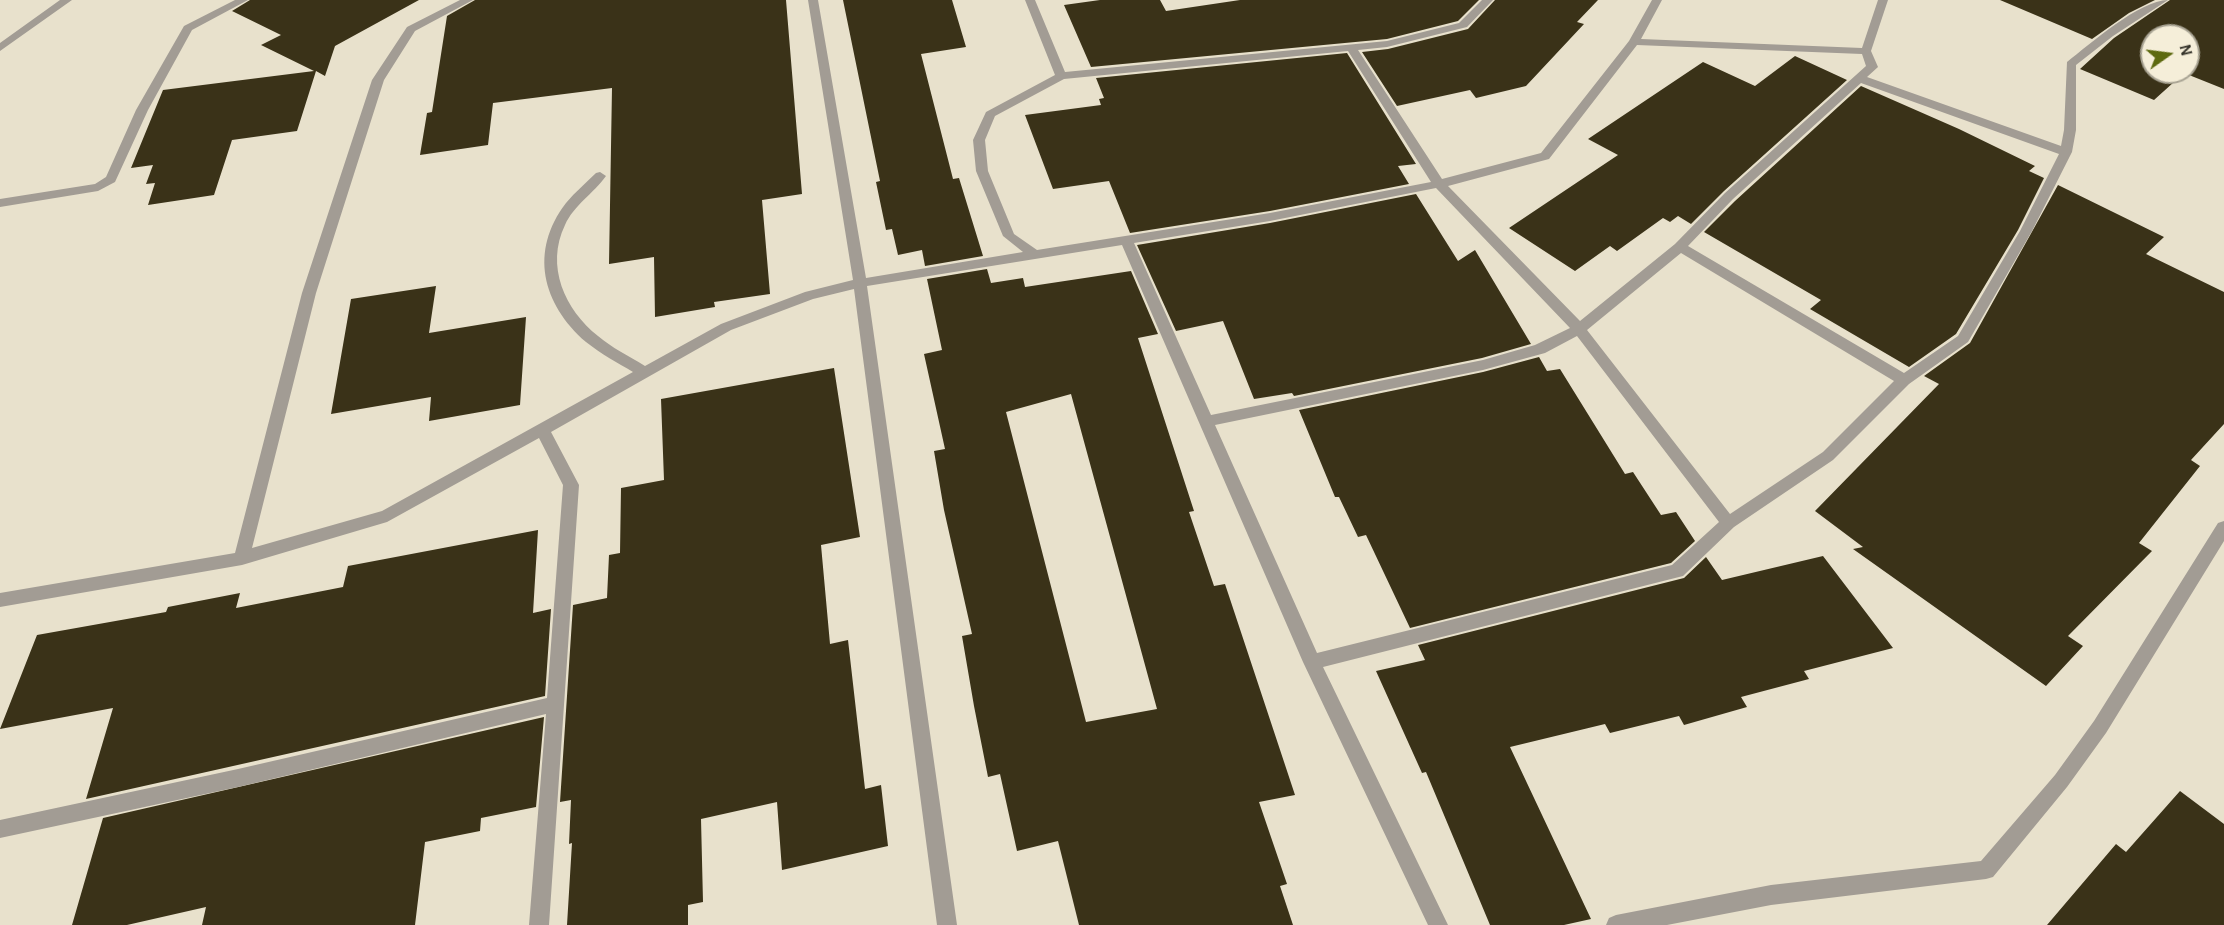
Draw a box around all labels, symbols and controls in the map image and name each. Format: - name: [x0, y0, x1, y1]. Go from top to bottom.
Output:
- north arrow: [2140, 24, 2200, 84]
- text: N: [2176, 43, 2195, 57]

